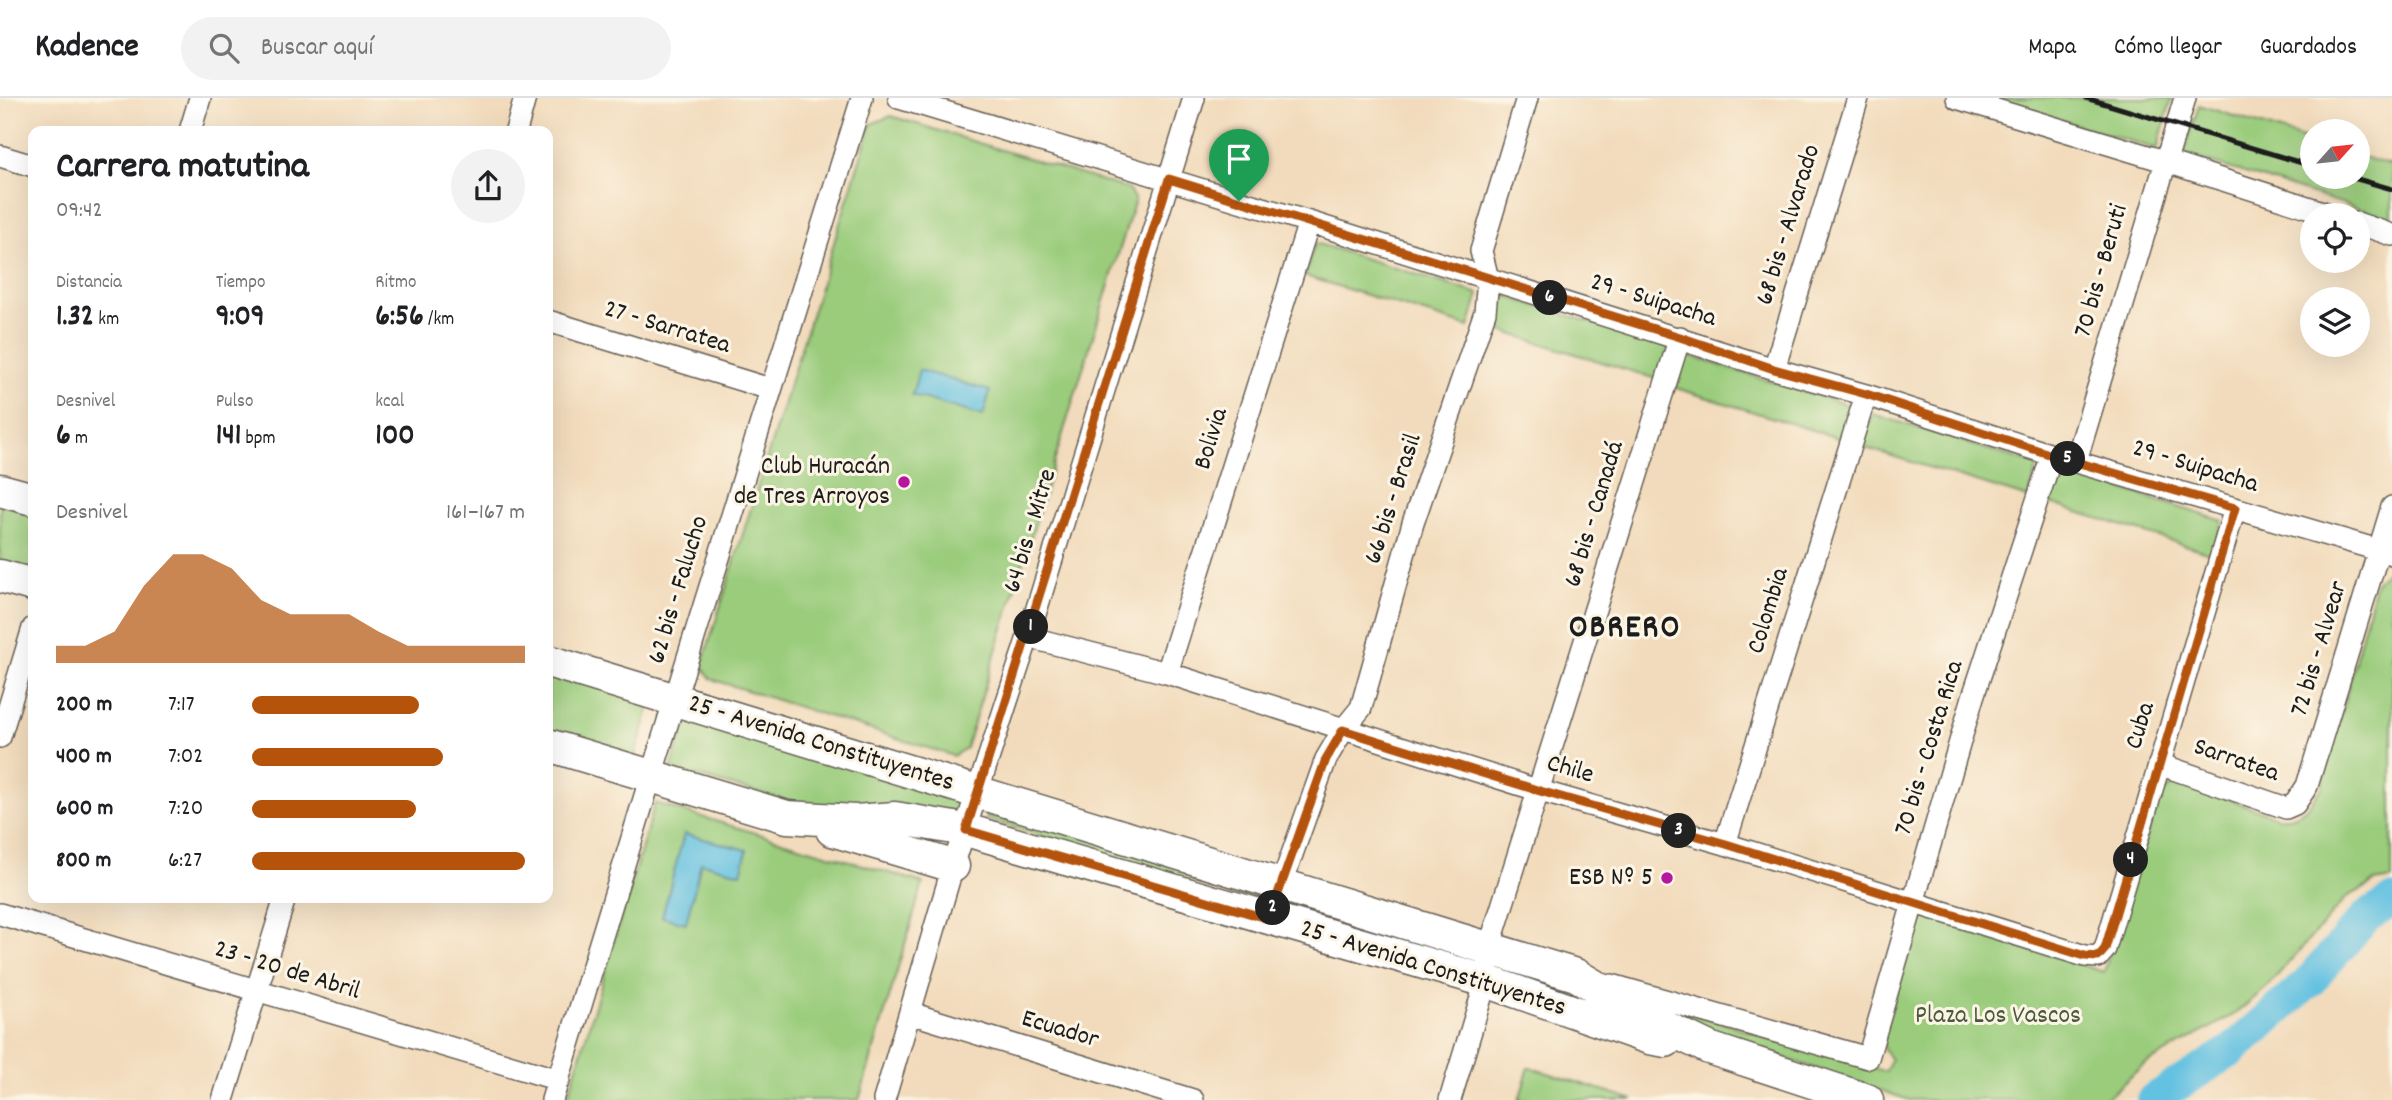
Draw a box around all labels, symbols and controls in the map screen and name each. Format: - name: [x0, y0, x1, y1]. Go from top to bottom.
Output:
- search box: [181, 17, 671, 80]
- text: Kadence: [35, 25, 139, 72]
- icon: search: [205, 29, 243, 67]
- text: Buscar aquí: [261, 30, 373, 67]
- text: Mapa: [2028, 31, 2076, 65]
- text: Cómo llegar: [2114, 31, 2222, 65]
- text: Guardados: [2260, 31, 2357, 65]
- north arrow: [2300, 119, 2370, 189]
- map controls: [2300, 119, 2370, 357]
- pin: [1209, 129, 1269, 201]
- icon: arrive: [1220, 140, 1258, 178]
- street label: 68 bis - Alvarado: [1747, 140, 1831, 310]
- text: Carrera matutina: [56, 141, 309, 196]
- button: share: [451, 149, 525, 223]
- text: 09:42: [56, 195, 102, 228]
- street label: 70 bis - Beruti: [2065, 200, 2139, 342]
- button: locate: [2300, 203, 2370, 273]
- street label: 29 - Suipacha: [1585, 264, 1721, 338]
- text: Distancia: [56, 270, 122, 297]
- text: Tiempo: [216, 270, 265, 297]
- text: Ritmo: [375, 270, 417, 297]
- pin: 6: [1532, 280, 1568, 316]
- text: 6: [1545, 284, 1554, 311]
- button: layers: [2300, 287, 2370, 357]
- street label: 27 - Sarratea: [599, 291, 736, 365]
- text: 1.32: [56, 297, 94, 340]
- text: 9:09: [216, 297, 264, 340]
- text: 6:56: [375, 297, 424, 340]
- text: km: [94, 307, 119, 334]
- text: /km: [424, 307, 454, 334]
- text: Desnivel: [56, 389, 115, 416]
- text: Pulso: [216, 389, 253, 416]
- text: kcal: [375, 389, 404, 416]
- street label: Bolivia: [1185, 403, 1239, 474]
- text: 6: [56, 416, 71, 459]
- text: 141: [216, 416, 241, 459]
- text: 100: [375, 416, 415, 459]
- text: m: [71, 426, 88, 453]
- text: bpm: [241, 426, 276, 453]
- street label: 66 bis - Brasil: [1356, 429, 1432, 569]
- street label: 29 - Suipacha: [2127, 430, 2263, 504]
- street label: 68 bis - Canadá: [1555, 436, 1635, 592]
- pin: 5: [2050, 442, 2086, 476]
- text: 5: [2063, 445, 2072, 472]
- place label: Club Huracán de Tres Arroyos: [734, 449, 890, 516]
- street label: 64 bis - Mitre: [995, 464, 1067, 598]
- marker: Club Huracán de Tres Arroyos: [896, 474, 912, 490]
- text: Desnivel: [56, 497, 128, 530]
- text: 161–167 m: [446, 497, 525, 530]
- street label: 62 bis - Falucho: [639, 511, 719, 669]
- street label: Colombia: [1738, 563, 1800, 659]
- street label: 72 bis - Alvear: [2282, 577, 2358, 721]
- district label: OBRERO: [1569, 606, 1681, 653]
- pin: 1: [1014, 610, 1048, 644]
- text: 1: [1028, 613, 1033, 640]
- street label: 70 bis - Costa Rica: [1886, 655, 1974, 840]
- street label: 25 - Avenida Constituyentes: [683, 686, 959, 802]
- text: 200 m: [56, 689, 112, 722]
- text: 7:17: [168, 689, 194, 722]
- street label: Cuba: [2116, 697, 2166, 754]
- street label: Sarratea: [2188, 729, 2285, 793]
- text: 400 m: [56, 741, 112, 774]
- text: 7:02: [168, 741, 203, 774]
- street label: Chile: [1542, 746, 1598, 794]
- text: 600 m: [56, 793, 113, 826]
- text: 7:20: [168, 793, 203, 826]
- pin: 3: [1662, 814, 1696, 848]
- text: 3: [1674, 817, 1683, 844]
- pin: 4: [2114, 842, 2148, 878]
- text: 800 m: [56, 845, 111, 878]
- text: 6:27: [168, 845, 202, 878]
- text: 4: [2127, 846, 2134, 873]
- place label: ESB Nº 5: [1569, 860, 1653, 897]
- marker: ESB Nº 5: [1659, 870, 1675, 886]
- pin: 2: [1256, 890, 1290, 926]
- text: 2: [1268, 894, 1277, 921]
- street label: 25 - Avenida Constituyentes: [1295, 911, 1571, 1027]
- street label: 23 - 20 de Abril: [209, 931, 365, 1011]
- park label: Plaza Los Vascos: [1915, 998, 2081, 1035]
- street label: Ecuador: [1017, 1001, 1104, 1059]

